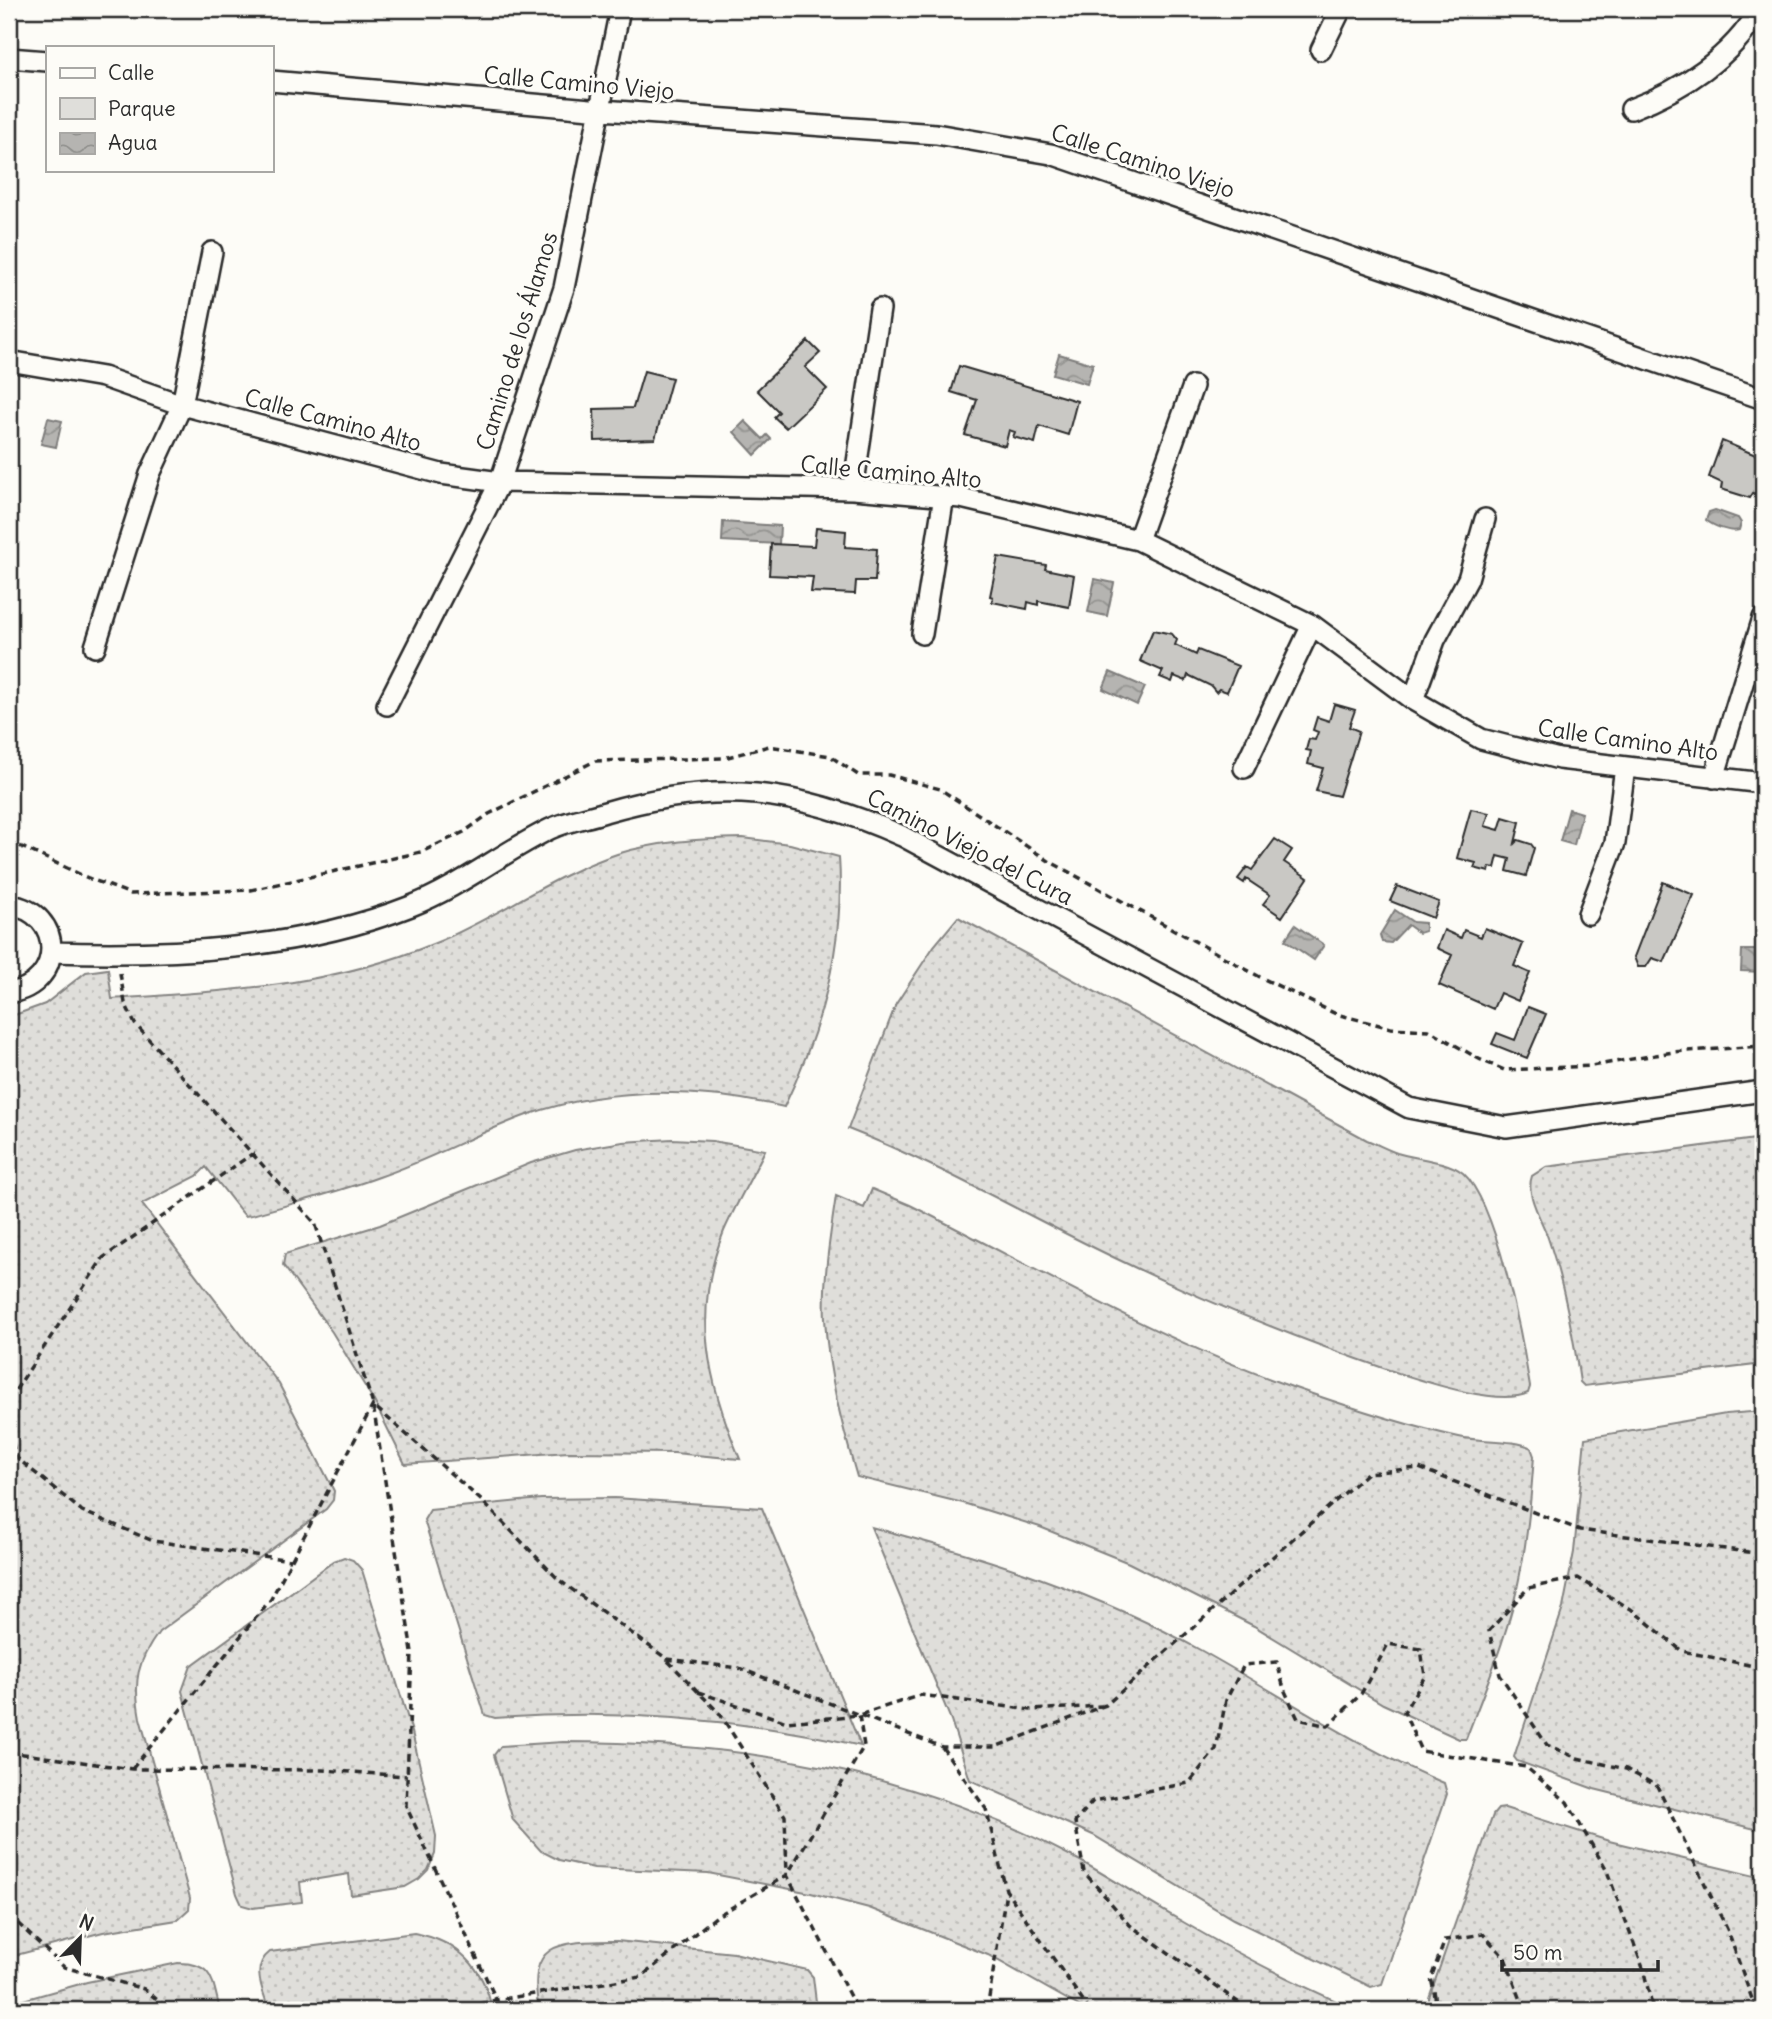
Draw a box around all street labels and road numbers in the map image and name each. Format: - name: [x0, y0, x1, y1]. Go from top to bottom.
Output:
- street label: Calle Camino Viejo: [482, 60, 676, 105]
- street label: Calle Camino Viejo: [1048, 117, 1239, 204]
- street label: Camino de los Álamos: [469, 228, 564, 454]
- street label: Calle Camino Alto: [241, 382, 425, 457]
- street label: Calle Camino Alto: [799, 449, 983, 494]
- street label: Calle Camino Alto: [1536, 712, 1720, 767]
- street label: Camino Viejo del Cura: [862, 782, 1078, 911]

